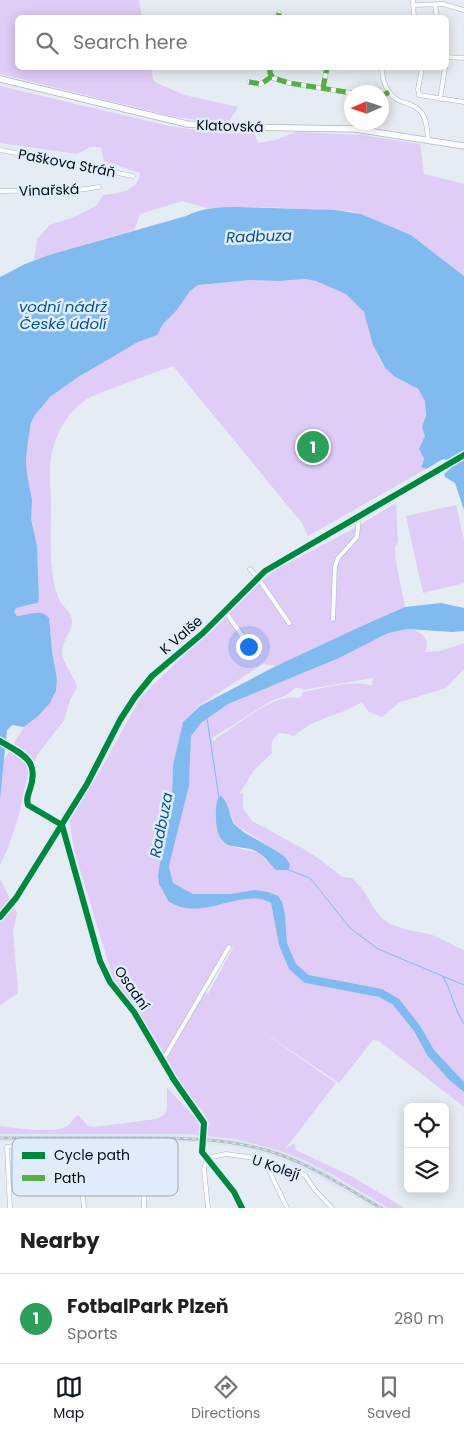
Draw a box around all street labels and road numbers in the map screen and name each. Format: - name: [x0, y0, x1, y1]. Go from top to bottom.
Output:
- street label: Klatovská: [196, 115, 264, 137]
- street label: Paškova Stráň: [16, 144, 118, 182]
- street label: Vinařská: [18, 179, 80, 201]
- street label: K Valše: [155, 611, 207, 659]
- street label: Osadní: [110, 962, 155, 1015]
- street label: U Kolejí: [249, 1149, 303, 1185]

